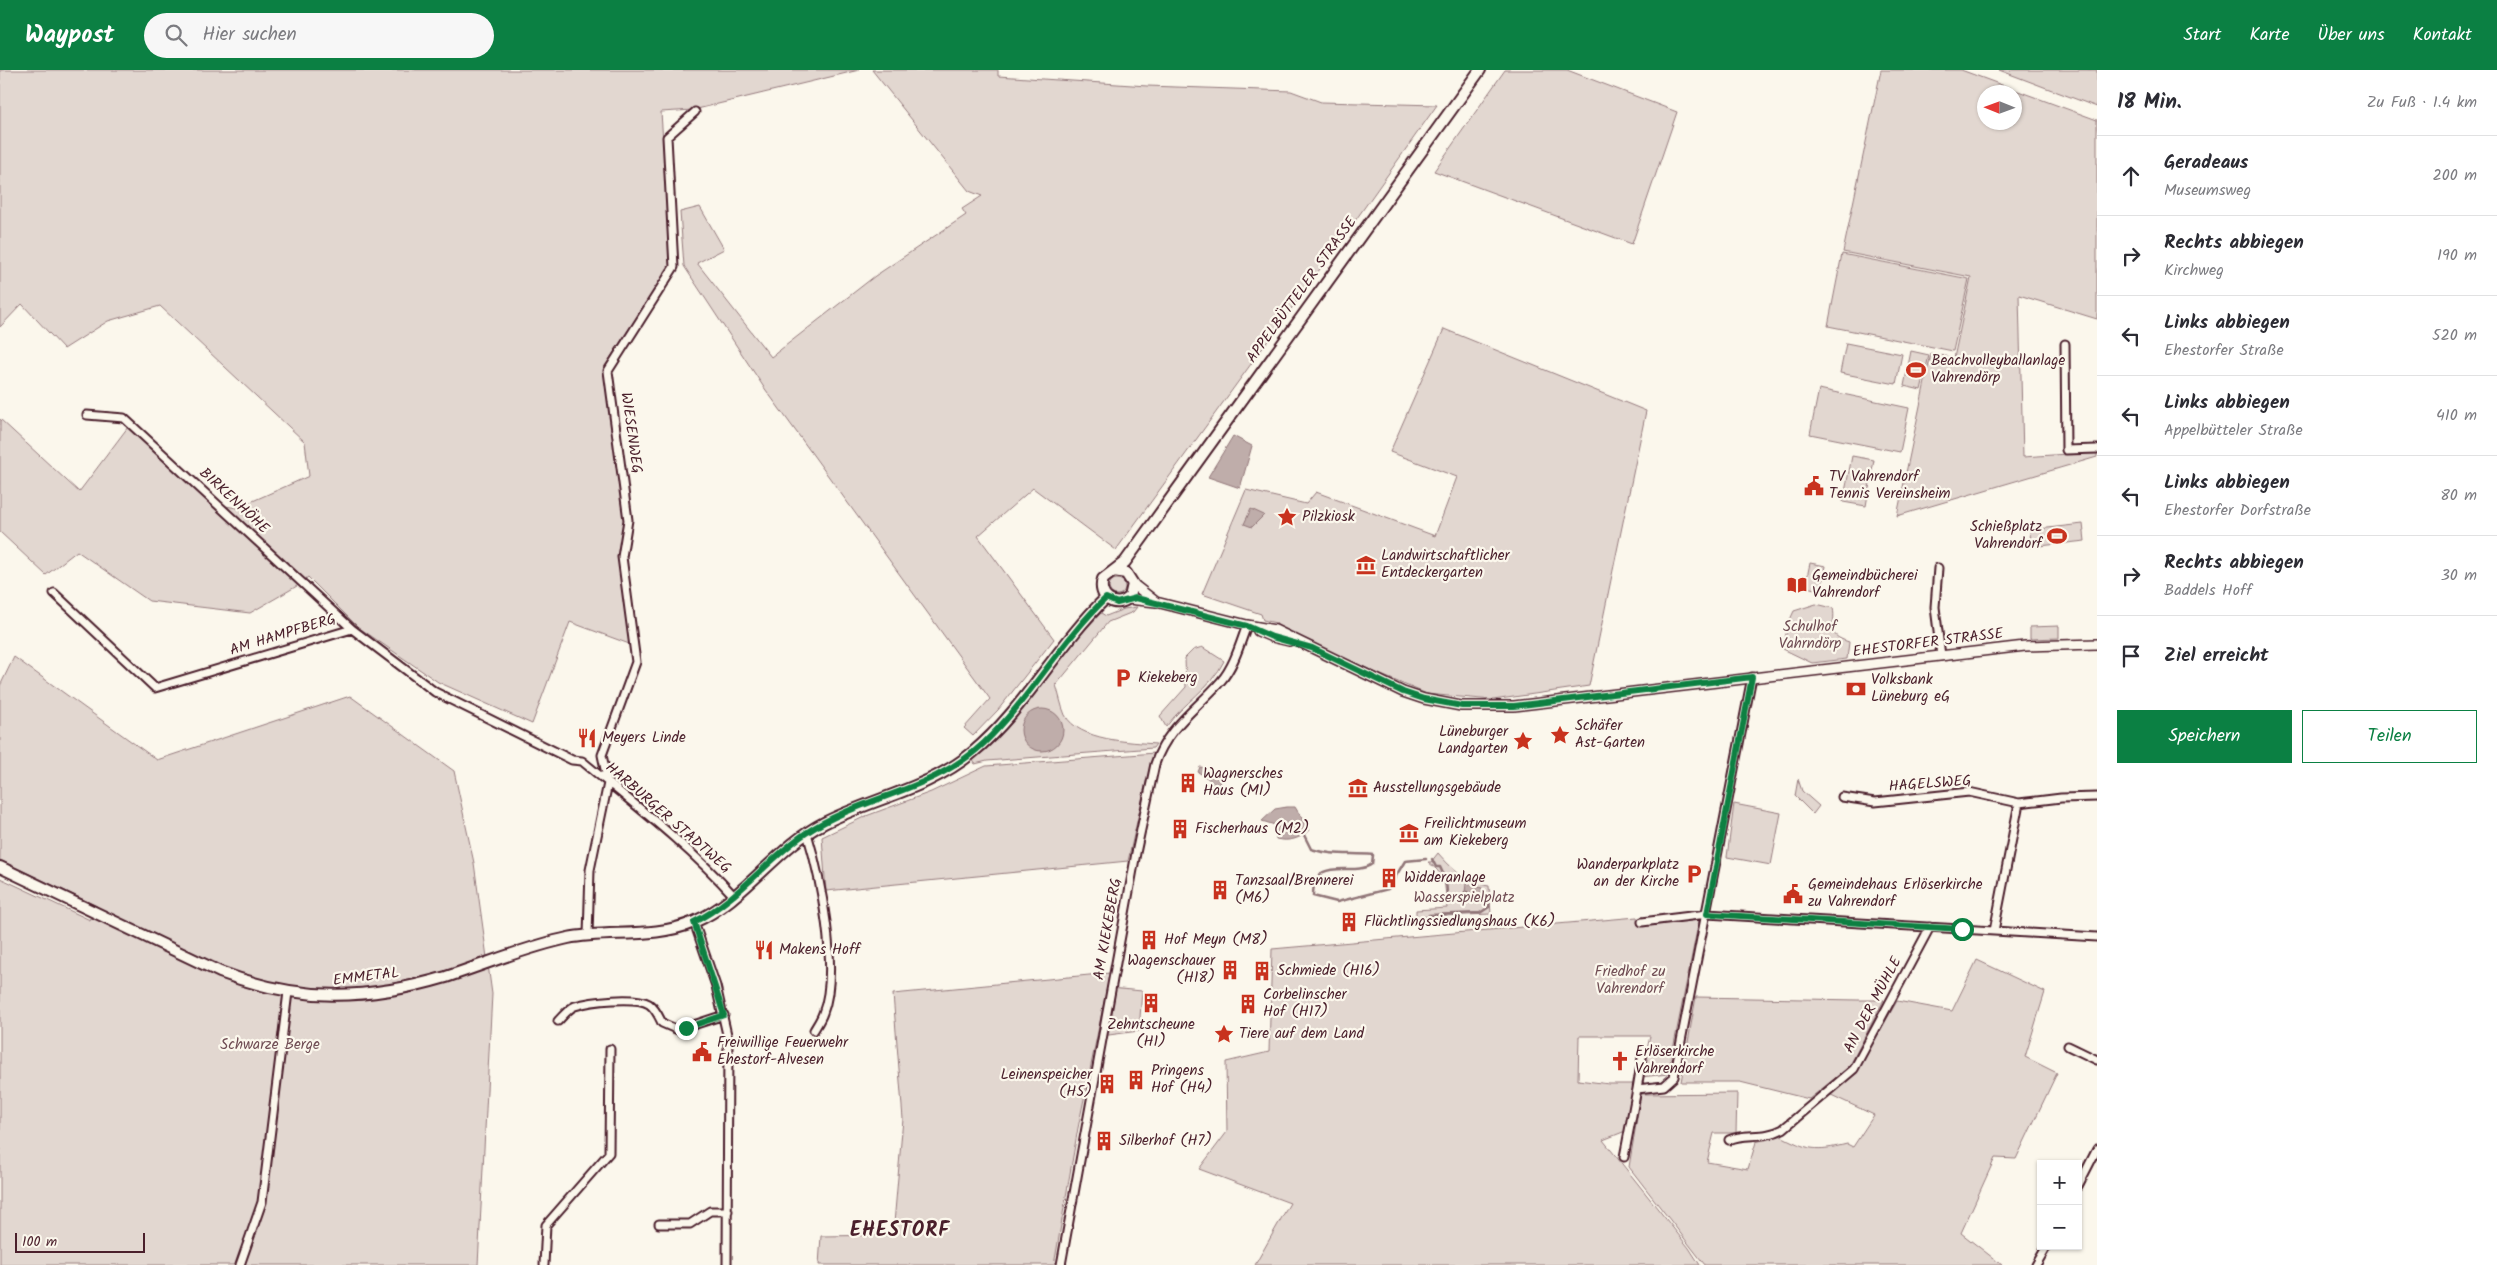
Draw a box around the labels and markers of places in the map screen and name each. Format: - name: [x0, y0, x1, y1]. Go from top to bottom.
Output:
- place label: Beachvolleyballanlage Vahrendörp: [1931, 349, 2065, 390]
- sports icon: Beachvolleyballanlage Vahrendörp: [1905, 359, 1927, 381]
- place label: TV Vahrendorf Tennis Vereinsheim: [1829, 465, 1951, 506]
- public building icon: TV Vahrendorf Tennis Vereinsheim: [1803, 475, 1825, 497]
- place label: Pilzkiosk: [1302, 505, 1356, 529]
- place icon: Pilzkiosk: [1276, 506, 1298, 528]
- place label: Schießplatz Vahrendorf: [1970, 515, 2043, 556]
- sports icon: Schießplatz Vahrendorf: [2046, 525, 2068, 547]
- place label: Landwirtschaftlicher Entdeckergarten: [1381, 544, 1510, 585]
- museum icon: Landwirtschaftlicher Entdeckergarten: [1355, 554, 1377, 576]
- place label: Gemeindbücherei Vahrendorf: [1812, 564, 1919, 605]
- library icon: Gemeindbücherei Vahrendorf: [1786, 574, 1808, 596]
- place label: Kiekeberg: [1138, 666, 1198, 690]
- parking icon: Kiekeberg: [1112, 667, 1134, 689]
- place label: Volksbank Lüneburg eG: [1871, 668, 1950, 709]
- bank icon: Volksbank Lüneburg eG: [1845, 678, 1867, 700]
- place label: Schäfer Ast-Garten: [1575, 714, 1645, 755]
- place label: Lüneburger Landgarten: [1438, 720, 1509, 761]
- place icon: Schäfer Ast-Garten: [1549, 724, 1571, 746]
- place label: Meyers Linde: [602, 726, 686, 750]
- restaurant icon: Meyers Linde: [576, 727, 598, 749]
- place icon: Lüneburger Landgarten: [1512, 730, 1534, 752]
- place label: Wagnersches Haus (M1): [1203, 762, 1283, 803]
- building icon: Wagnersches Haus (M1): [1177, 772, 1199, 794]
- place label: Ausstellungsgebäude: [1373, 776, 1501, 800]
- museum icon: Ausstellungsgebäude: [1347, 777, 1369, 799]
- place label: Freilichtmuseum am Kiekeberg: [1424, 812, 1526, 853]
- place label: Fischerhaus (M2): [1195, 817, 1309, 841]
- building icon: Fischerhaus (M2): [1169, 818, 1191, 840]
- museum icon: Freilichtmuseum am Kiekeberg: [1398, 822, 1420, 844]
- place label: Wanderparkplatz an der Kirche: [1577, 853, 1679, 894]
- parking icon: Wanderparkplatz an der Kirche: [1683, 863, 1705, 885]
- place label: Widderanlage: [1404, 866, 1486, 890]
- building icon: Widderanlage: [1378, 867, 1400, 889]
- place label: Tanzsaal/Brennerei (M6): [1235, 869, 1355, 910]
- place label: Gemeindehaus Erlöserkirche zu Vahrendorf: [1808, 873, 1983, 914]
- building icon: Tanzsaal/Brennerei (M6): [1209, 879, 1231, 901]
- public building icon: Gemeindehaus Erlöserkirche zu Vahrendorf: [1782, 883, 1804, 905]
- place label: Flüchtlingssiedlungshaus (K6): [1364, 910, 1555, 934]
- building icon: Flüchtlingssiedlungshaus (K6): [1338, 911, 1360, 933]
- place label: Hof Meyn (M8): [1164, 928, 1268, 952]
- building icon: Hof Meyn (M8): [1138, 929, 1160, 951]
- place label: Makens Hoff: [779, 938, 862, 962]
- restaurant icon: Makens Hoff: [753, 939, 775, 961]
- place label: Wagenschauer (H18): [1127, 949, 1216, 990]
- building icon: Wagenschauer (H18): [1219, 959, 1241, 981]
- place label: Schmiede (H16): [1277, 959, 1380, 983]
- building icon: Schmiede (H16): [1251, 960, 1273, 982]
- place label: Corbelinscher Hof (H17): [1263, 983, 1347, 1024]
- building icon: Zehntscheune (H1): [1140, 992, 1162, 1014]
- building icon: Corbelinscher Hof (H17): [1237, 993, 1259, 1015]
- place label: Zehntscheune (H1): [1107, 1013, 1195, 1054]
- place label: Tiere auf dem Land: [1239, 1022, 1364, 1046]
- place icon: Tiere auf dem Land: [1213, 1023, 1235, 1045]
- place label: Freiwillige Feuerwehr Ehestorf-Alvesen: [717, 1031, 849, 1072]
- place label: Erlöserkirche Vahrendorf: [1635, 1040, 1715, 1081]
- public building icon: Freiwillige Feuerwehr Ehestorf-Alvesen: [691, 1041, 713, 1063]
- church icon: Erlöserkirche Vahrendorf: [1609, 1050, 1631, 1072]
- place label: Pringens Hof (H4): [1151, 1059, 1213, 1100]
- place label: Leinenspeicher (H5): [1000, 1063, 1093, 1104]
- building icon: Pringens Hof (H4): [1125, 1069, 1147, 1091]
- building icon: Leinenspeicher (H5): [1096, 1073, 1118, 1095]
- place label: Silberhof (H7): [1119, 1129, 1212, 1153]
- building icon: Silberhof (H7): [1093, 1130, 1115, 1152]

